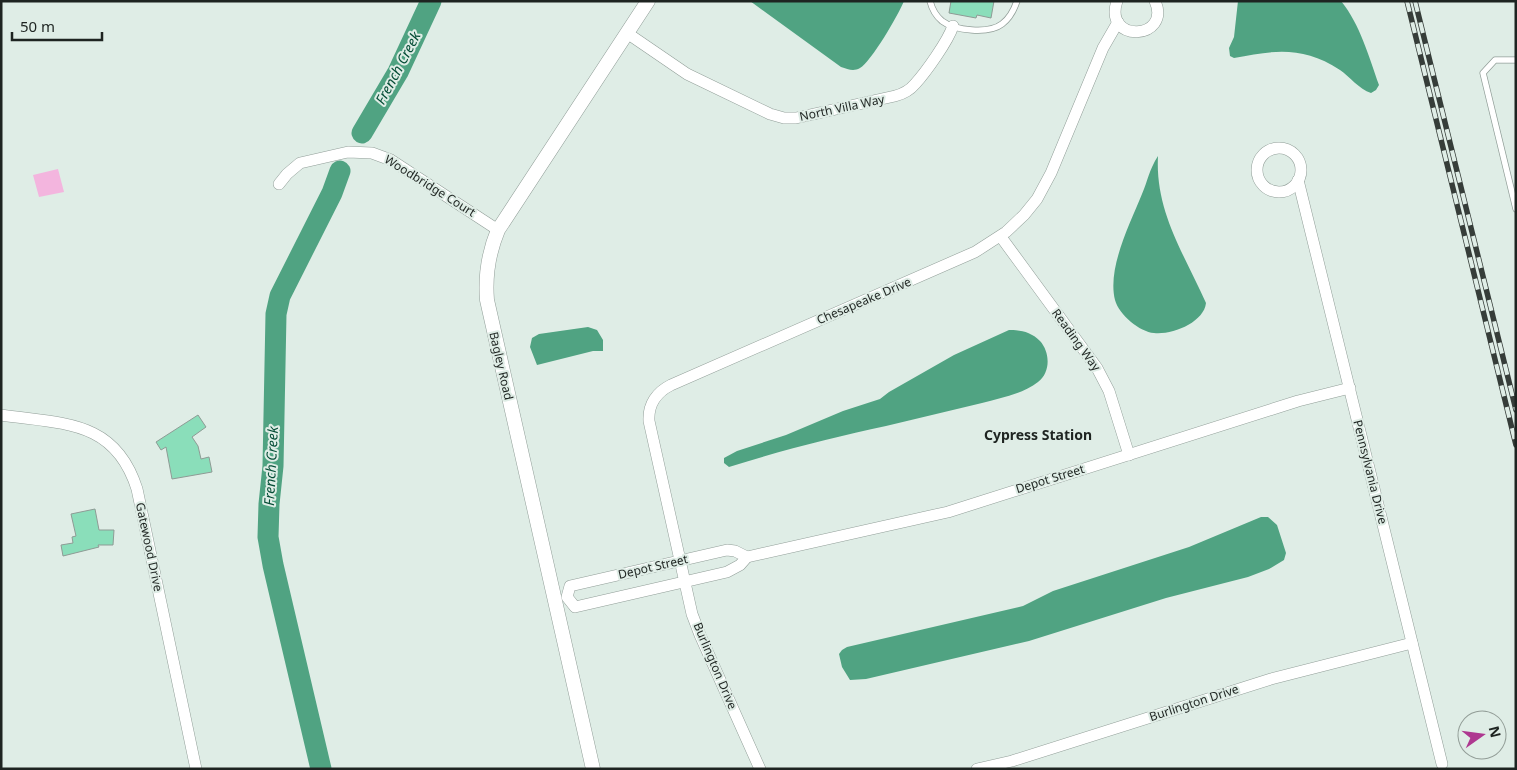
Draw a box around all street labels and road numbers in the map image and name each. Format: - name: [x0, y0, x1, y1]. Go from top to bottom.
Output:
- street label: North Villa Way: [798, 90, 887, 125]
- street label: Woodbridge Court: [381, 151, 480, 221]
- street label: Chesapeake Drive: [814, 273, 914, 328]
- street label: Reading Way: [1048, 305, 1105, 375]
- street label: Bagley Road: [485, 330, 518, 402]
- street label: Pennsylvania Drive: [1349, 418, 1392, 526]
- street label: Depot Street: [1013, 460, 1087, 497]
- street label: Gatewood Drive: [132, 501, 167, 593]
- street label: Depot Street: [616, 550, 690, 583]
- street label: Burlington Drive: [689, 620, 742, 712]
- street label: Burlington Drive: [1147, 680, 1241, 725]

